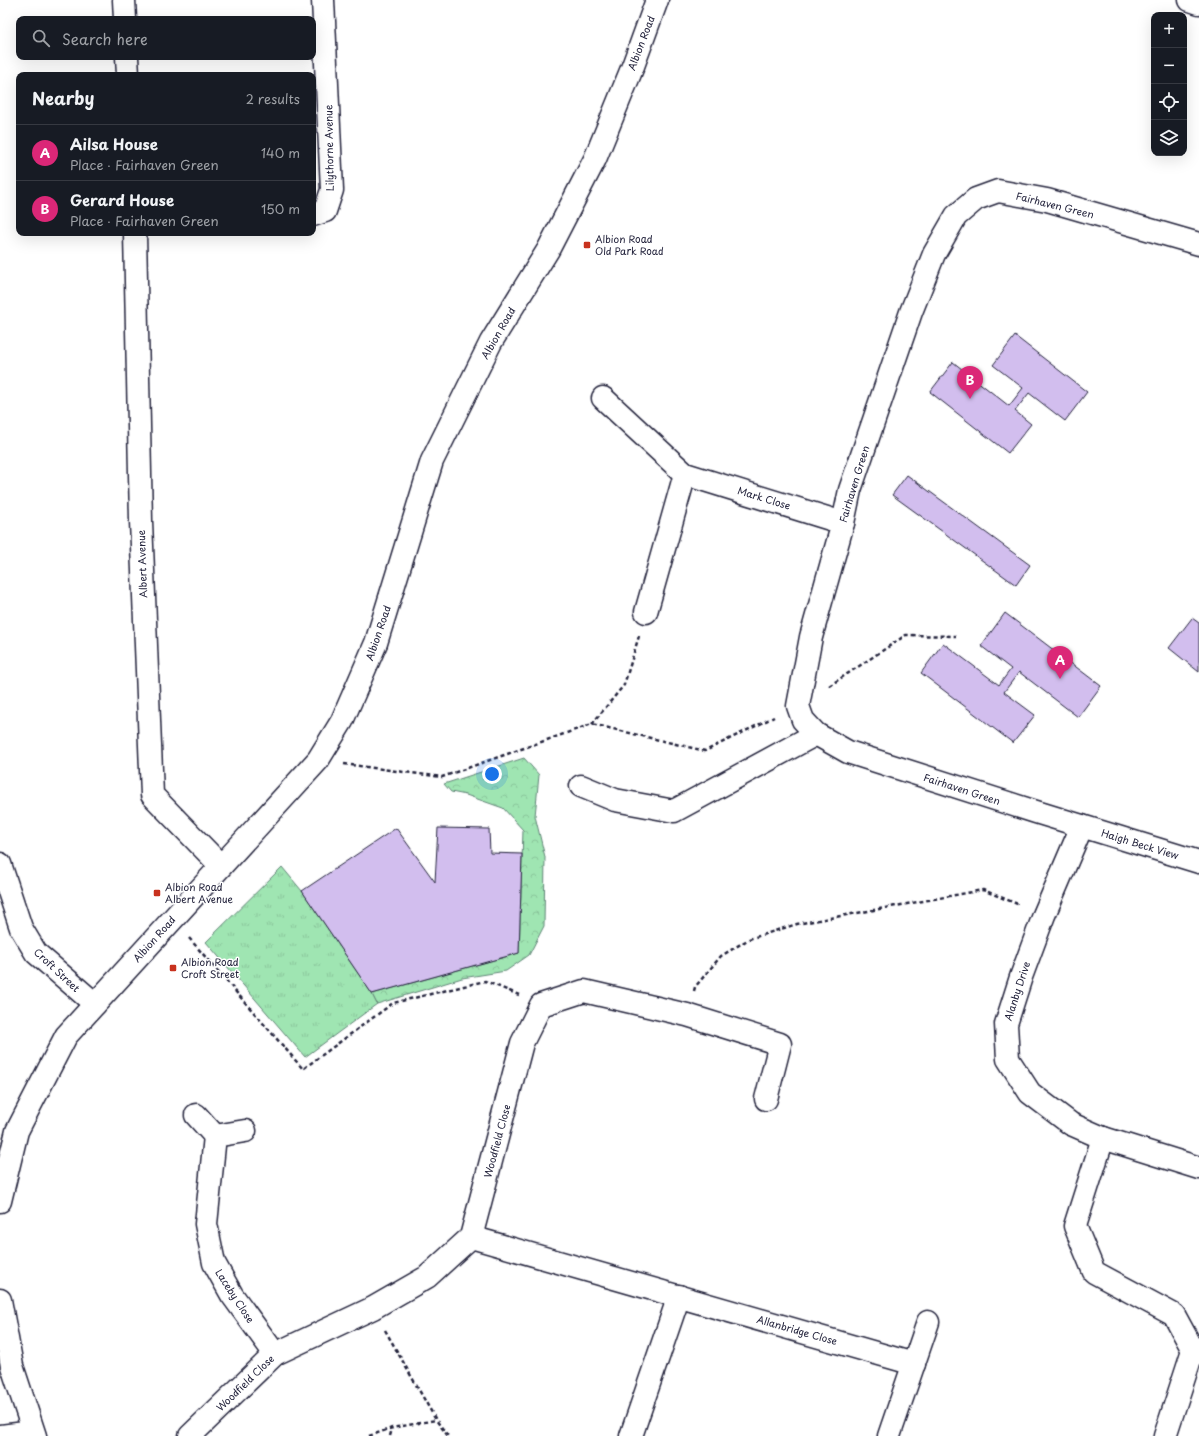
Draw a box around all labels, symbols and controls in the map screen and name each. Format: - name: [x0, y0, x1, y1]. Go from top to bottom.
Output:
- map controls: [1151, 12, 1187, 156]
- button: +: [1151, 12, 1187, 48]
- street label: Albion Road: [623, 13, 658, 72]
- search box: [16, 16, 316, 60]
- icon: search: [30, 27, 52, 49]
- text: Search here: [62, 27, 148, 50]
- button: −: [1151, 48, 1187, 84]
- button: locate: [1151, 84, 1187, 120]
- text: Nearby: [32, 85, 94, 111]
- text: 2 results: [246, 89, 300, 108]
- street label: Lilythorne Avenue: [320, 104, 338, 191]
- button: layers: [1151, 120, 1187, 156]
- text: Ailsa House: [70, 132, 158, 155]
- text: A: [40, 143, 50, 162]
- text: 140 m: [261, 143, 300, 162]
- text: Place · Fairhaven Green: [70, 155, 219, 174]
- text: Gerard House: [70, 188, 174, 211]
- street label: Fairhaven Green: [1015, 188, 1096, 221]
- text: B: [41, 199, 49, 218]
- text: 150 m: [261, 199, 300, 218]
- text: Place · Fairhaven Green: [70, 211, 219, 230]
- place label: Albion Road Old Park Road: [595, 231, 664, 258]
- marker: Albion Road Old Park Road: [582, 240, 592, 250]
- street label: Albion Road: [477, 304, 519, 361]
- pin: B: [957, 366, 983, 399]
- street label: Fairhaven Green: [835, 444, 872, 524]
- street label: Mark Close: [736, 482, 792, 513]
- street label: Albert Avenue: [133, 529, 150, 598]
- street label: Albion Road: [361, 603, 394, 663]
- pin: A: [1047, 646, 1073, 679]
- your location: [482, 764, 502, 784]
- street label: Fairhaven Green: [922, 769, 1002, 808]
- street label: Haigh Beck View: [1100, 825, 1181, 863]
- place label: Albion Road Albert Avenue: [165, 879, 234, 906]
- marker: Albion Road Albert Avenue: [152, 888, 162, 898]
- street label: Albion Road: [129, 912, 179, 965]
- street label: Croft Street: [31, 944, 84, 995]
- place label: Albion Road Croft Street: [181, 954, 239, 981]
- street label: Alanby Drive: [1000, 959, 1033, 1022]
- marker: Albion Road Croft Street: [168, 963, 178, 973]
- street label: Woodfield Close: [480, 1103, 514, 1179]
- street label: Laceby Close: [212, 1266, 258, 1326]
- street label: Allanbridge Close: [755, 1311, 839, 1348]
- street label: Woodfield Close: [212, 1351, 277, 1414]

